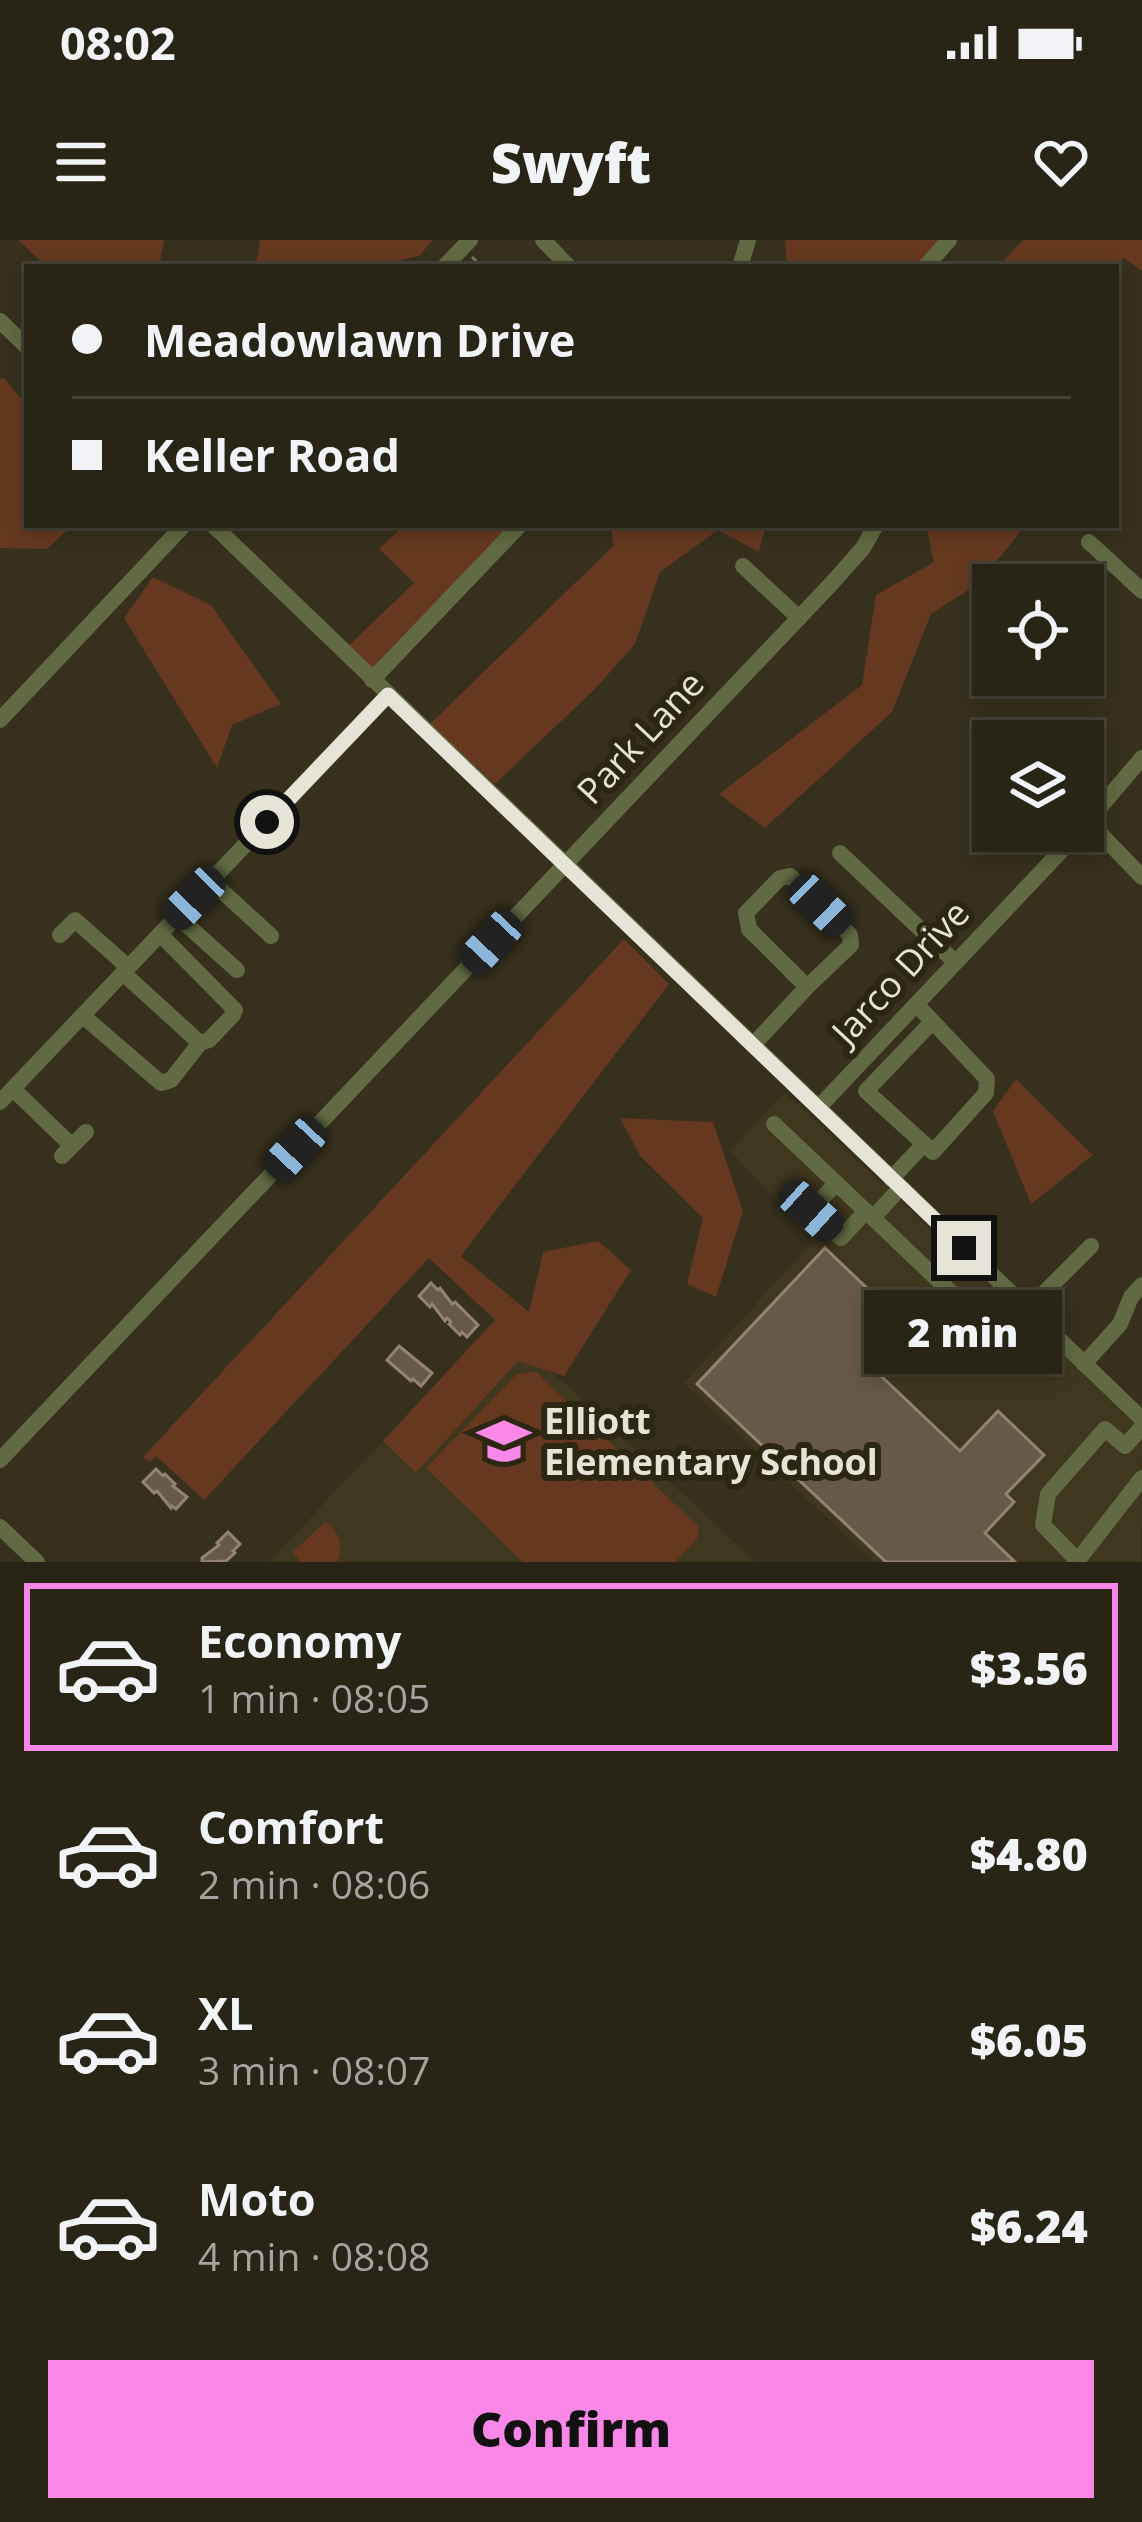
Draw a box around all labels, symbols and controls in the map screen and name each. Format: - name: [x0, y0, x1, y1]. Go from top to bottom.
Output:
- text: 08:02: [60, 12, 176, 73]
- text: Swyft: [491, 125, 651, 199]
- icon: menu: [48, 129, 114, 195]
- icon: heart: [1028, 129, 1094, 195]
- text: Meadowlawn Drive: [144, 309, 575, 370]
- text: Keller Road: [144, 424, 400, 485]
- map controls: [972, 564, 1104, 852]
- button: locate: [972, 564, 1104, 696]
- street label: Park Lane: [566, 660, 714, 814]
- button: layers: [972, 720, 1104, 852]
- route start: [240, 795, 294, 849]
- car: [156, 860, 232, 936]
- car: [782, 867, 858, 943]
- street label: Jarco Drive: [818, 889, 980, 1057]
- car: [453, 903, 529, 981]
- car: [257, 1110, 333, 1188]
- car: [772, 1174, 850, 1248]
- route end: [937, 1221, 991, 1275]
- callout: 2 min: [865, 1290, 1063, 1374]
- text: 2 min: [908, 1305, 1018, 1358]
- place label: Elliott Elementary School: [544, 1396, 878, 1486]
- school or university icon: Elliott Elementary School: [475, 1412, 533, 1470]
- text: Economy: [198, 1610, 401, 1671]
- icon: car: [54, 1613, 162, 1721]
- text: $3.56: [970, 1637, 1088, 1698]
- text: 1 min · 08:05: [198, 1671, 430, 1724]
- text: Comfort: [198, 1796, 384, 1857]
- icon: car: [54, 1799, 162, 1907]
- text: $4.80: [970, 1823, 1088, 1884]
- text: 2 min · 08:06: [198, 1857, 430, 1910]
- text: XL: [198, 1982, 253, 2043]
- icon: car: [54, 1985, 162, 2093]
- text: $6.05: [970, 2009, 1088, 2070]
- text: 3 min · 08:07: [198, 2043, 430, 2096]
- text: Moto: [198, 2168, 316, 2229]
- icon: car: [54, 2171, 162, 2279]
- text: $6.24: [970, 2195, 1088, 2256]
- text: 4 min · 08:08: [198, 2229, 430, 2282]
- button: Confirm: [48, 2360, 1094, 2498]

